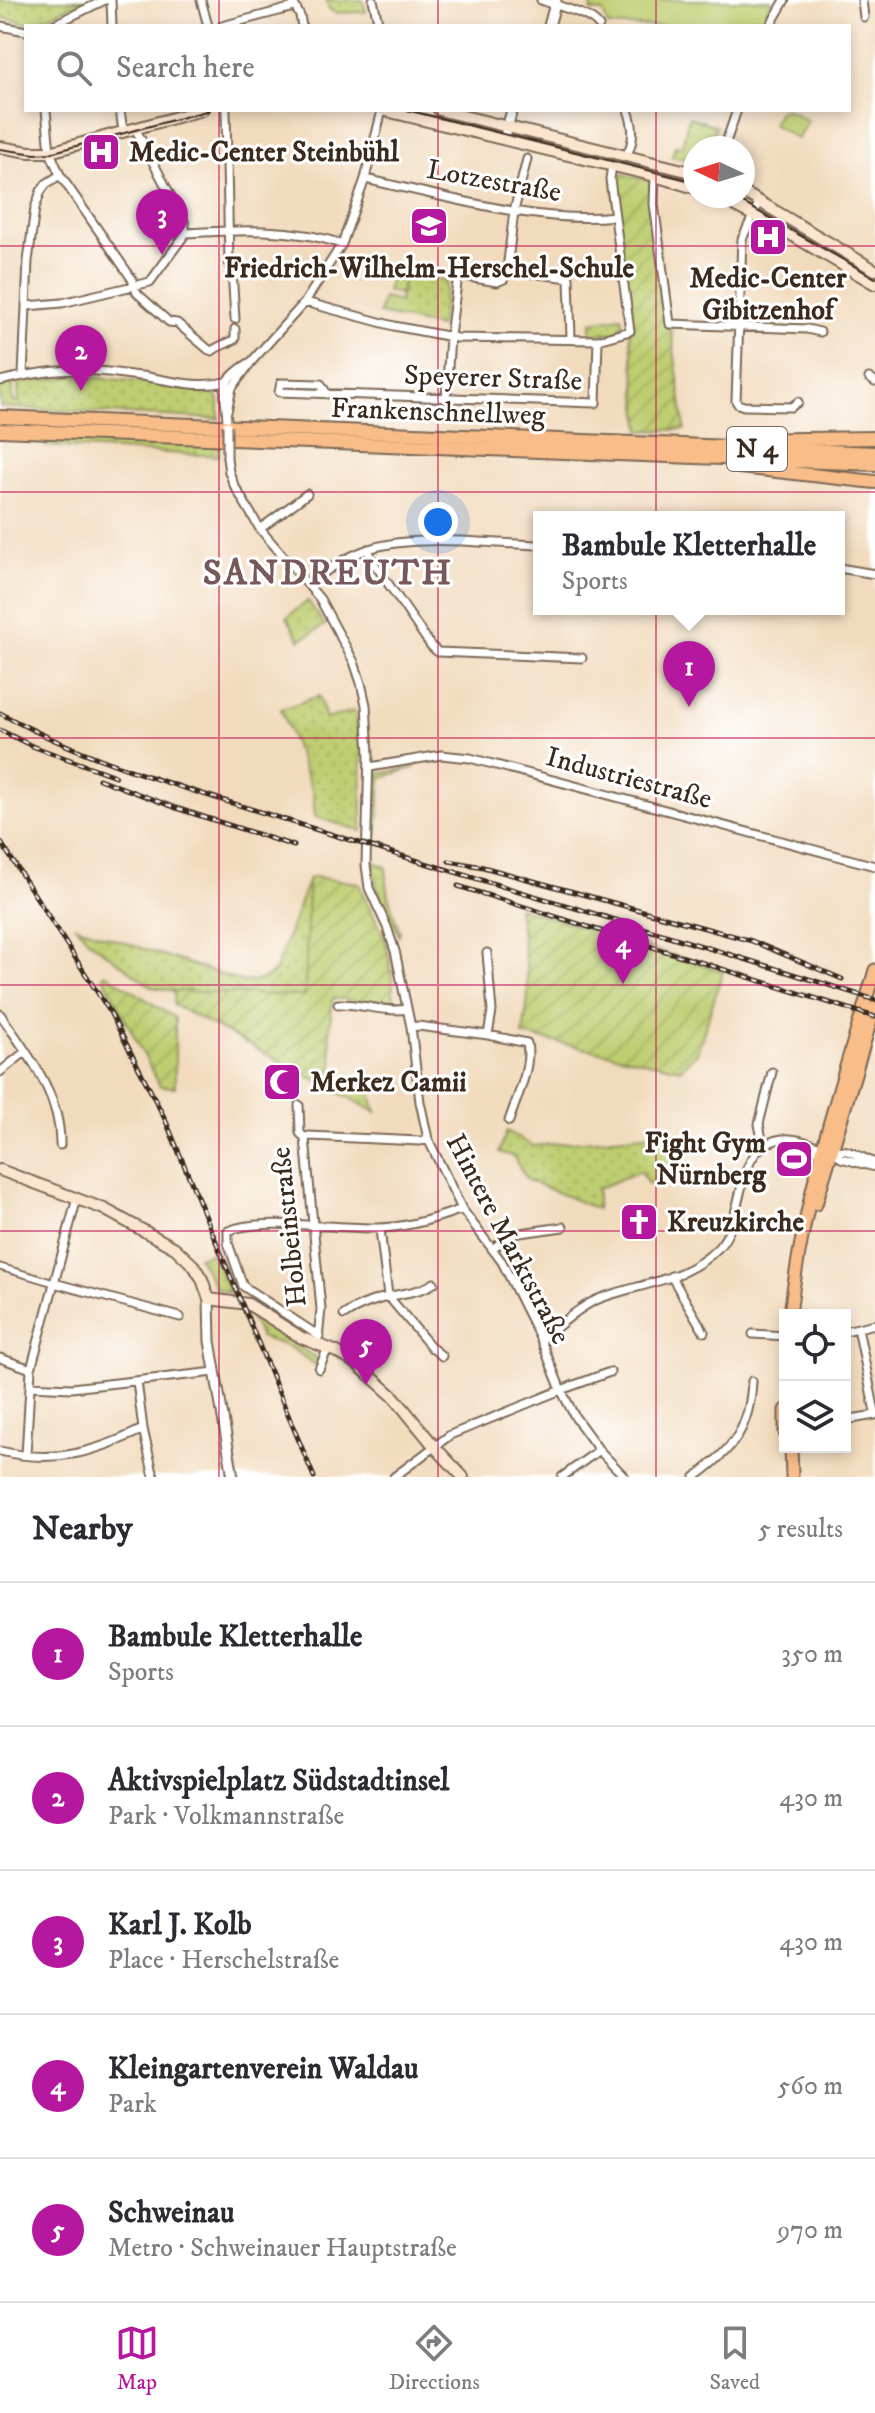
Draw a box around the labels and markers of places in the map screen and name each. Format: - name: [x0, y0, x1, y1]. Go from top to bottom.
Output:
- hospital icon: Medic-Center Steinbühl: [80, 131, 122, 173]
- place label: Medic-Center Steinbühl: [129, 135, 399, 170]
- pin: 3: [136, 189, 188, 255]
- school or university icon: Friedrich-Wilhelm-Herschel-Schule: [408, 205, 450, 247]
- hospital icon: Medic-Center Gibitzenhof: [747, 216, 789, 258]
- place label: Friedrich-Wilhelm-Herschel-Schule: [224, 251, 634, 286]
- place label: Medic-Center Gibitzenhof: [689, 261, 847, 328]
- pin: 2: [55, 325, 107, 391]
- pin: 1: [663, 641, 715, 707]
- pin: 4: [597, 918, 649, 984]
- mosque icon: Merkez Camii: [261, 1061, 303, 1103]
- place label: Merkez Camii: [310, 1065, 466, 1100]
- place label: Fight Gym Nürnberg: [645, 1126, 767, 1193]
- sports icon: Fight Gym Nürnberg: [773, 1138, 815, 1180]
- church icon: Kreuzkirche: [618, 1201, 660, 1243]
- place label: Kreuzkirche: [667, 1205, 804, 1240]
- pin: 5: [340, 1319, 392, 1385]

